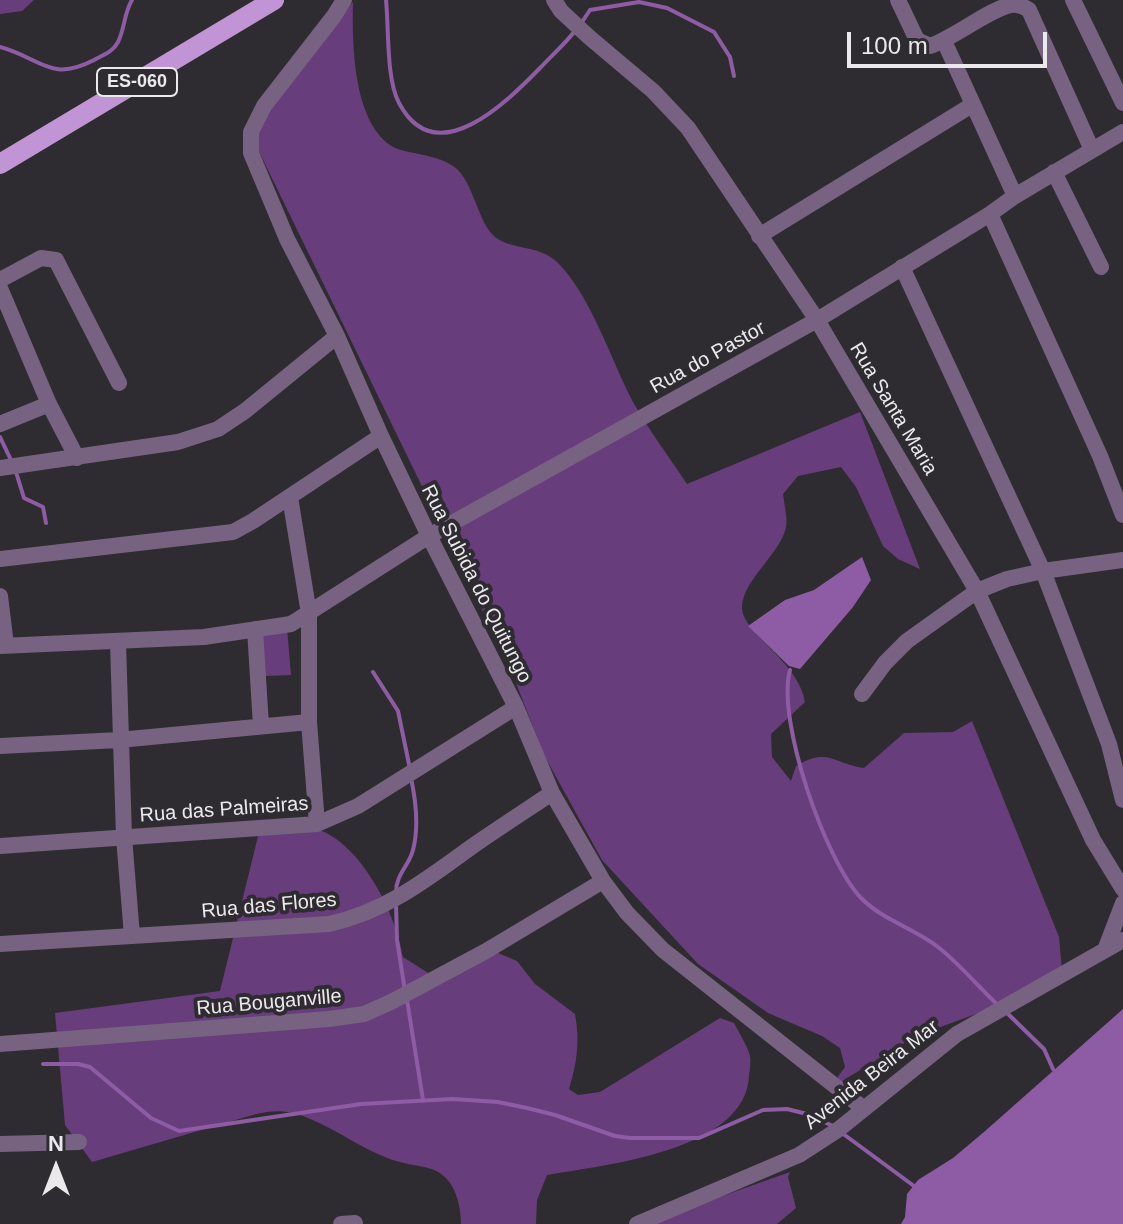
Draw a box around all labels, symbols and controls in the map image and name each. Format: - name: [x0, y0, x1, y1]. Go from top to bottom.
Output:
- scale bar: [851, 16, 1051, 66]
- text: 100 m: [861, 32, 928, 59]
- road number: ES-060: [97, 68, 177, 96]
- street label: Rua do Pastor: [646, 317, 770, 399]
- street label: Rua Santa Maria: [844, 338, 942, 480]
- street label: Rua Subida do Quitungo: [416, 481, 536, 687]
- street label: Rua das Palmeiras: [139, 792, 309, 828]
- street label: Rua das Flores: [200, 888, 338, 924]
- street label: Rua Bouganville: [195, 985, 343, 1021]
- street label: Avenida Beira Mar: [800, 1015, 944, 1135]
- north arrow: [16, 1128, 96, 1208]
- text: N: [48, 1131, 64, 1156]

